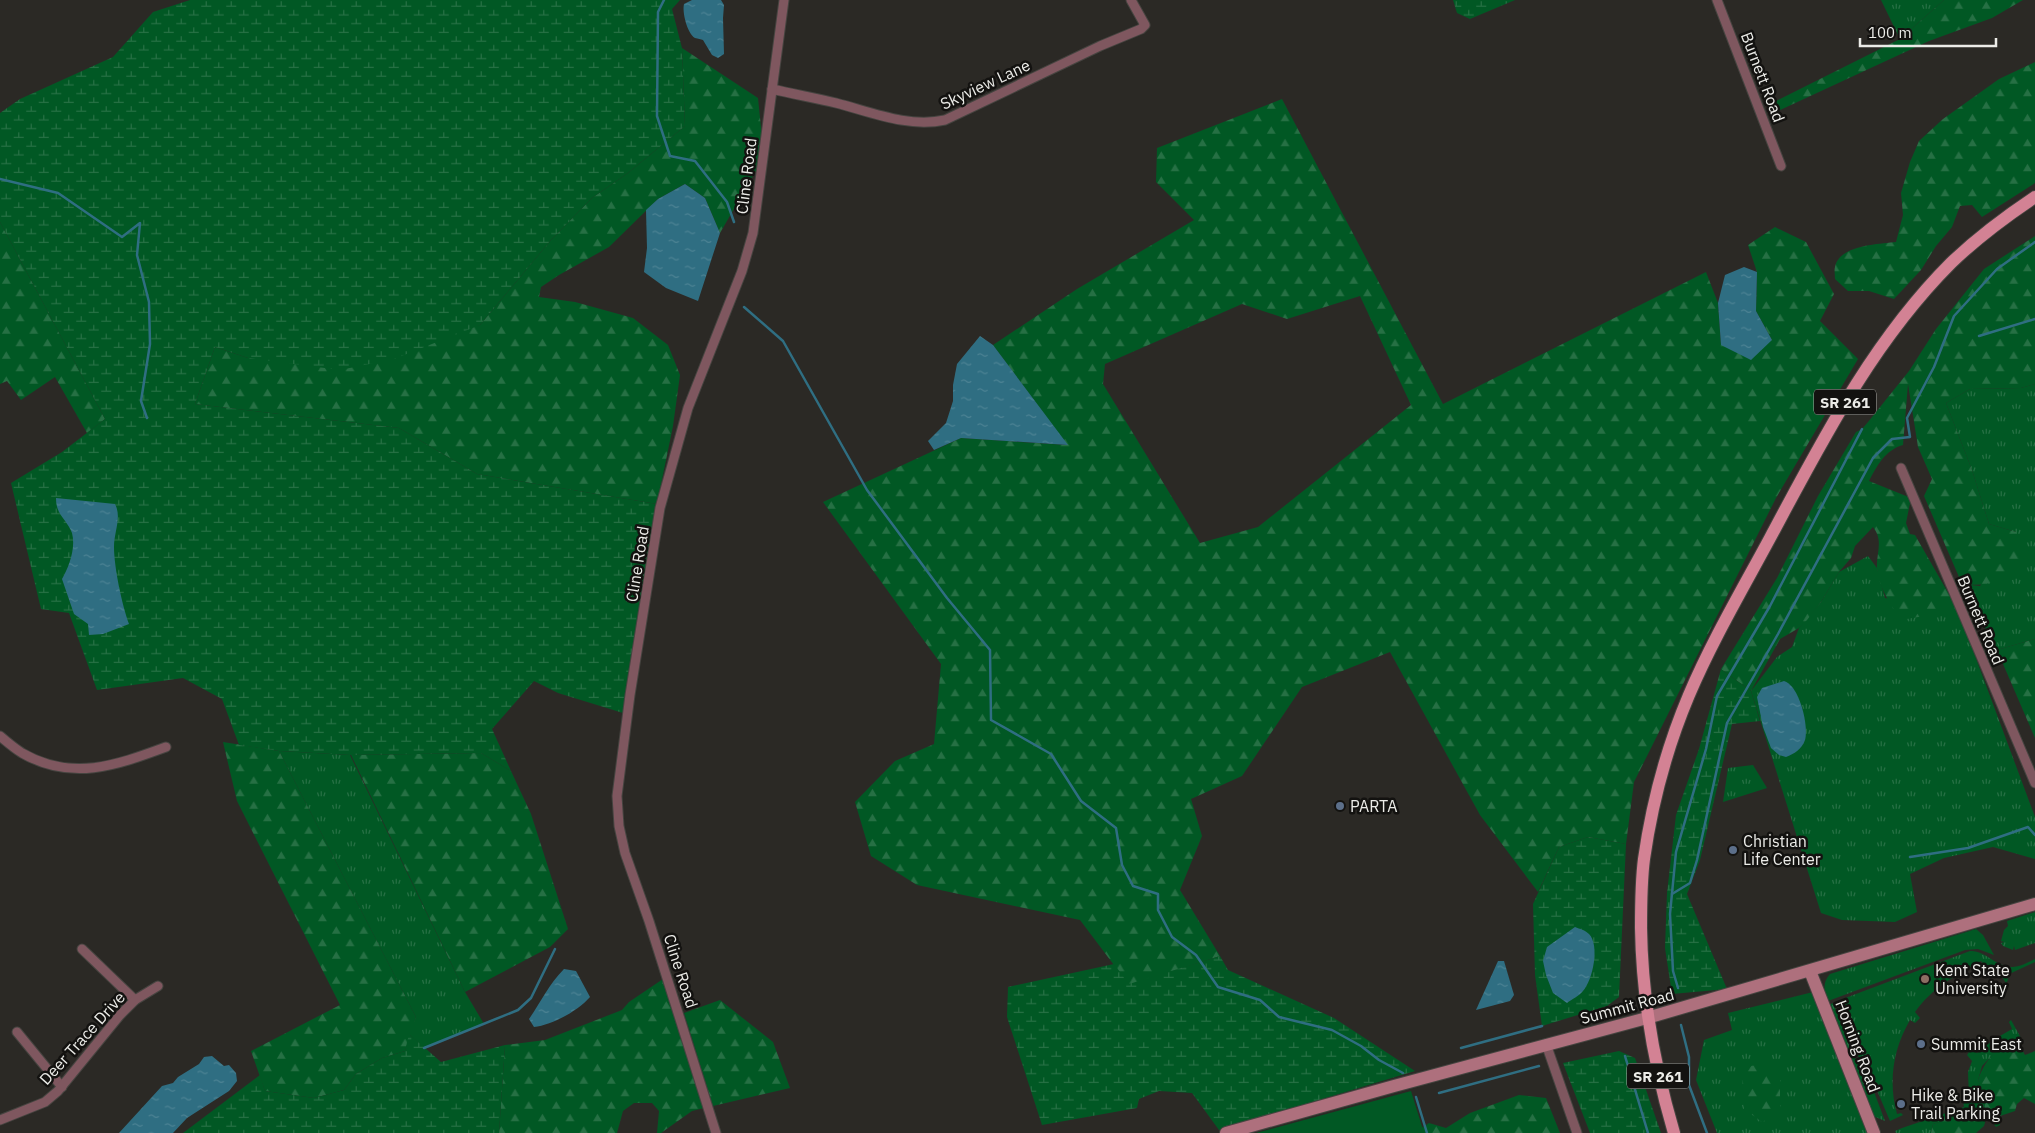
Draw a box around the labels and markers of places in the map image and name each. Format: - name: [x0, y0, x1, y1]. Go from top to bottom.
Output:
- place label: PARTA: [1350, 796, 1397, 816]
- marker: PARTA: [1334, 800, 1346, 812]
- place label: Christian Life Center: [1743, 831, 1821, 869]
- marker: Christian Life Center: [1727, 844, 1739, 856]
- place label: Kent State University: [1935, 960, 2010, 998]
- marker: Kent State University: [1919, 973, 1931, 985]
- place label: Summit East: [1931, 1034, 2022, 1054]
- marker: Summit East: [1915, 1038, 1927, 1050]
- place label: Hike & Bike Trail Parking: [1911, 1085, 2000, 1123]
- marker: Hike & Bike Trail Parking: [1895, 1098, 1907, 1110]

